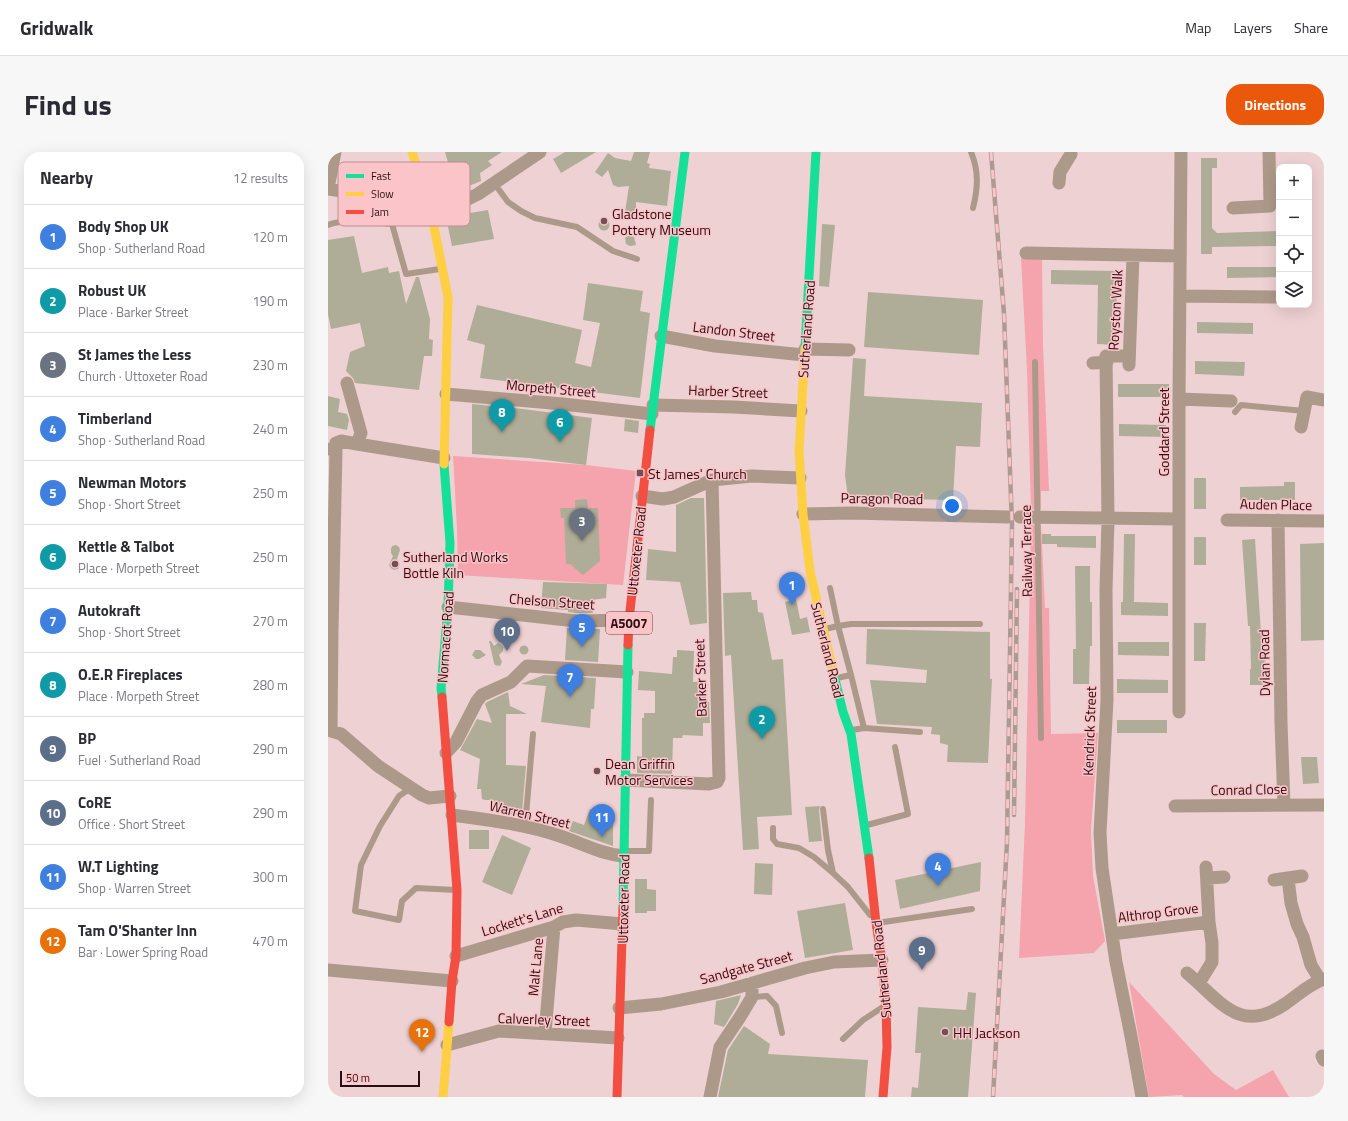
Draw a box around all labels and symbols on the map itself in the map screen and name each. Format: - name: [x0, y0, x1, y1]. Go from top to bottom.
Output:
- legend: [338, 162, 470, 226]
- text: Fast: [371, 168, 391, 184]
- text: Slow: [371, 186, 394, 202]
- place label: Gladstone Pottery Museum: [612, 203, 711, 240]
- text: Jam: [371, 204, 389, 220]
- marker: Gladstone Pottery Museum: [599, 216, 609, 226]
- street label: Royston Walk: [1102, 269, 1128, 351]
- street label: Sutherland Road: [792, 279, 820, 379]
- street label: Landon Street: [692, 316, 776, 346]
- street label: Morpeth Street: [505, 374, 597, 402]
- street label: Harber Street: [688, 379, 768, 403]
- street label: Goddard Street: [1153, 387, 1174, 477]
- pin: 8: [489, 399, 515, 432]
- pin: 6: [547, 409, 573, 442]
- place label: St James' Church: [648, 463, 747, 484]
- marker: St James' Church: [635, 468, 645, 478]
- street label: Paragon Road: [841, 487, 923, 509]
- street label: Auden Place: [1240, 493, 1312, 515]
- your location: [942, 496, 962, 516]
- street label: Uttoxeter Road: [621, 505, 651, 597]
- street label: Railway Terrace: [1015, 505, 1037, 597]
- pin: 3: [569, 508, 595, 541]
- place label: Sutherland Works Bottle Kiln: [403, 546, 508, 583]
- marker: Sutherland Works Bottle Kiln: [390, 559, 400, 569]
- pin: 1: [779, 572, 805, 605]
- street label: Chelson Street: [508, 588, 596, 614]
- street label: Normacot Road: [431, 590, 459, 684]
- street label: Sutherland Road: [806, 600, 850, 700]
- road number: A5007: [606, 612, 652, 634]
- pin: 5: [569, 614, 595, 647]
- pin: 10: [494, 618, 520, 651]
- street label: Dylan Road: [1253, 629, 1275, 697]
- street label: Barker Street: [688, 639, 712, 717]
- pin: 7: [557, 664, 583, 697]
- street label: Kendrick Street: [1077, 686, 1101, 776]
- pin: 2: [749, 706, 775, 739]
- place label: Dean Griffin Motor Services: [605, 753, 693, 790]
- marker: Dean Griffin Motor Services: [592, 766, 602, 776]
- street label: Conrad Close: [1211, 778, 1287, 800]
- street label: Warren Street: [487, 794, 573, 834]
- pin: 11: [589, 804, 615, 837]
- pin: 4: [925, 853, 951, 886]
- street label: Uttoxeter Road: [612, 854, 634, 944]
- street label: Lockett's Lane: [479, 897, 565, 941]
- street label: Althrop Grove: [1117, 897, 1199, 927]
- street label: Sutherland Road: [865, 919, 897, 1019]
- street label: Malt Lane: [522, 937, 548, 997]
- pin: 9: [909, 937, 935, 970]
- street label: Sandgate Street: [697, 945, 795, 989]
- street label: Calverley Street: [497, 1007, 591, 1031]
- pin: 12: [409, 1019, 435, 1052]
- place label: HH Jackson: [953, 1022, 1020, 1043]
- marker: HH Jackson: [940, 1027, 950, 1037]
- scale bar: [340, 1069, 420, 1088]

